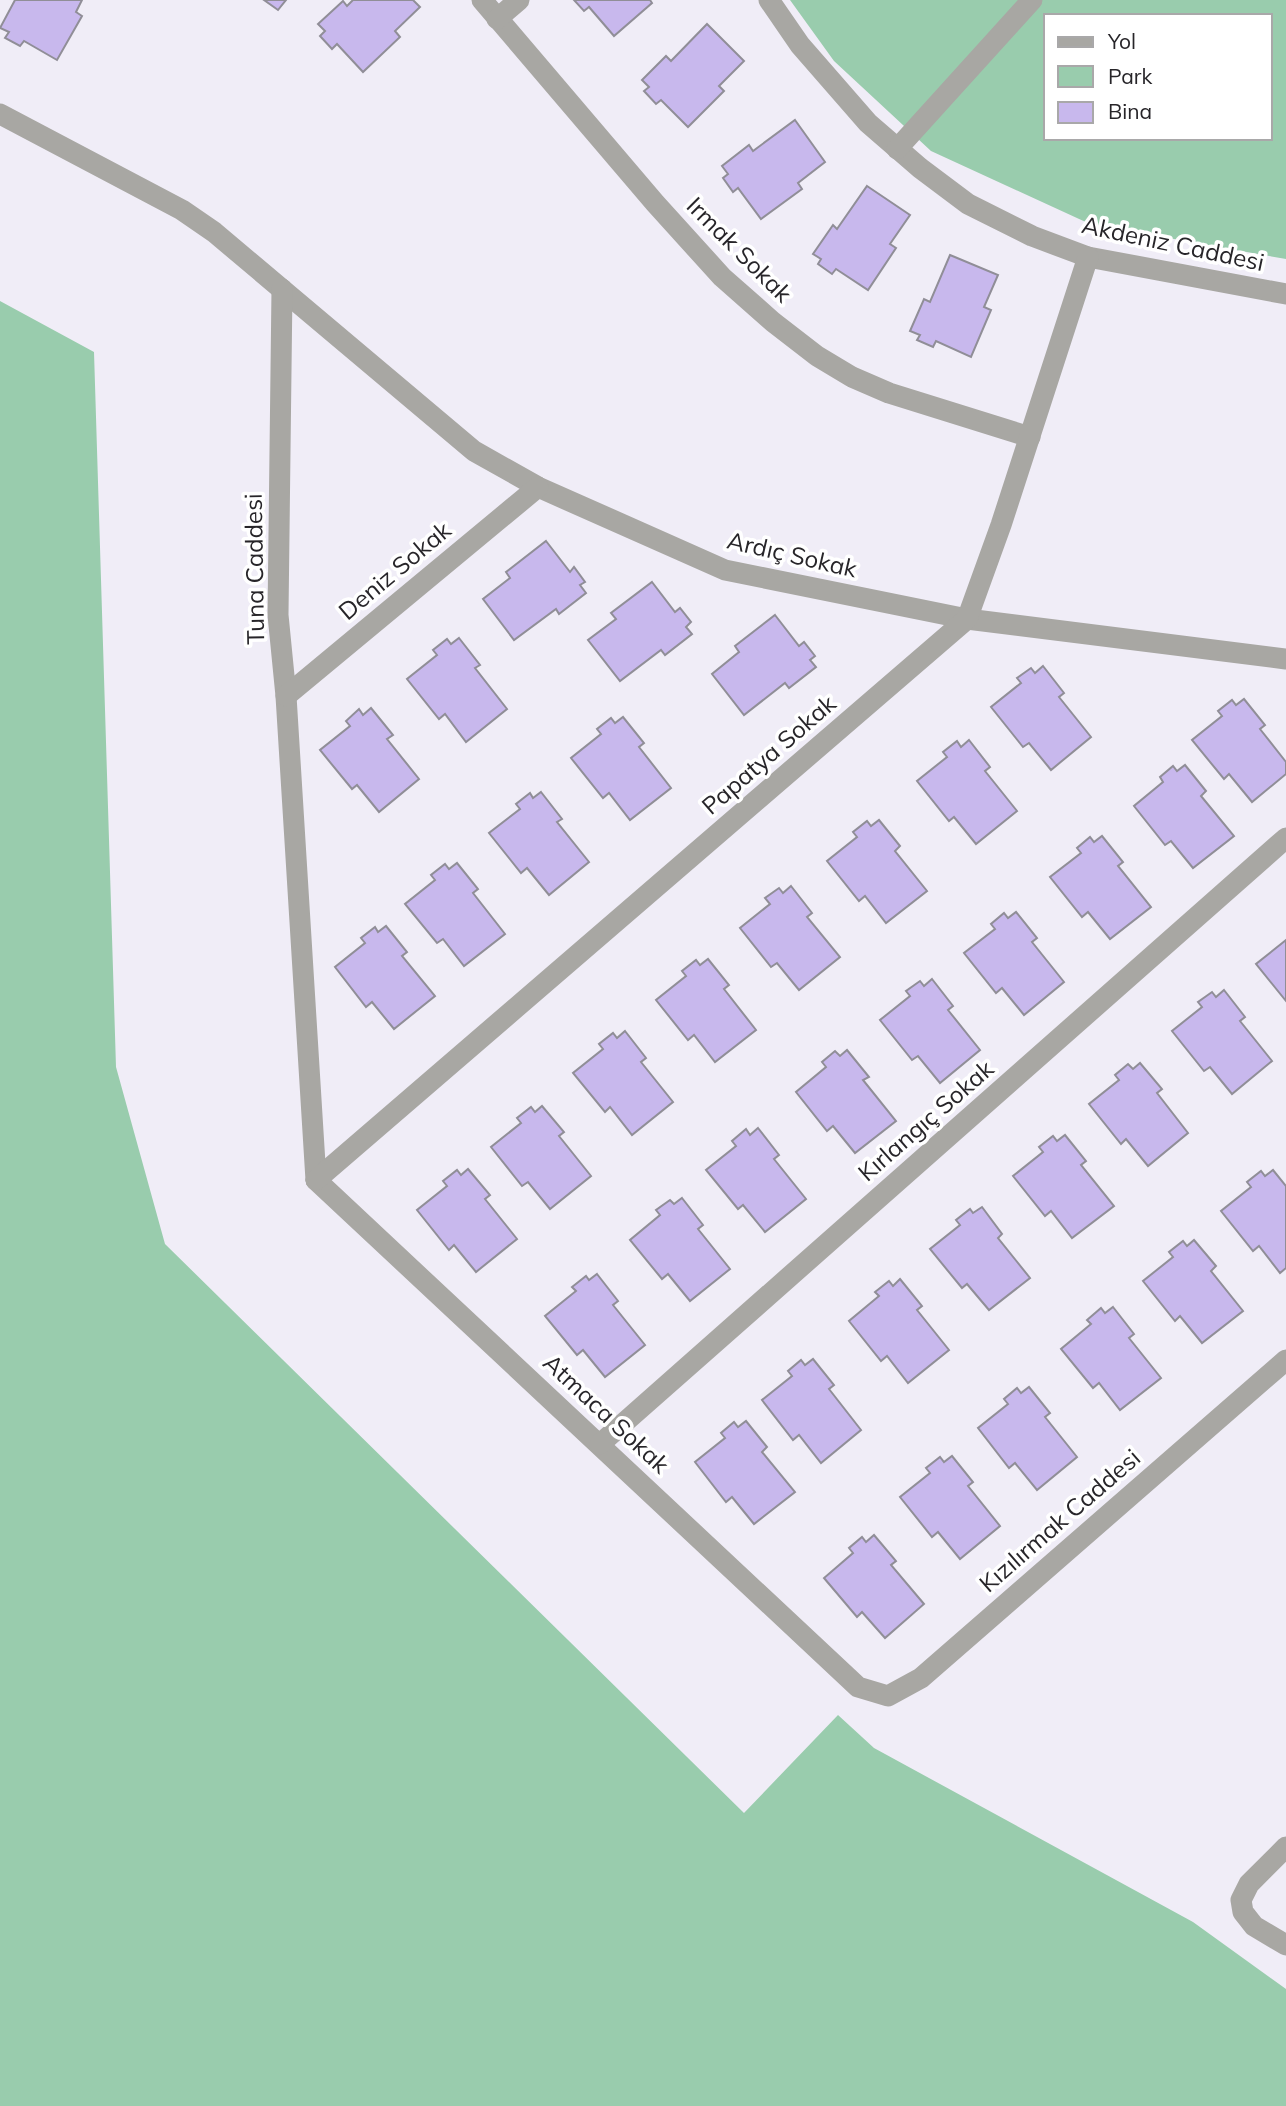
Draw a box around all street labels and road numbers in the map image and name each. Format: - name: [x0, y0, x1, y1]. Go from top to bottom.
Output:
- street label: Irmak Sokak: [681, 190, 799, 309]
- street label: Akdeniz Caddesi: [1079, 209, 1267, 277]
- street label: Tuna Caddesi: [238, 493, 270, 645]
- street label: Deniz Sokak: [332, 514, 457, 626]
- street label: Ardıç Sokak: [724, 525, 861, 584]
- street label: Papatya Sokak: [695, 688, 842, 821]
- street label: Kırlangıç Sokak: [851, 1053, 1000, 1187]
- street label: Atmaca Sokak: [537, 1347, 676, 1480]
- street label: Kızılırmak Caddesi: [973, 1442, 1146, 1598]

